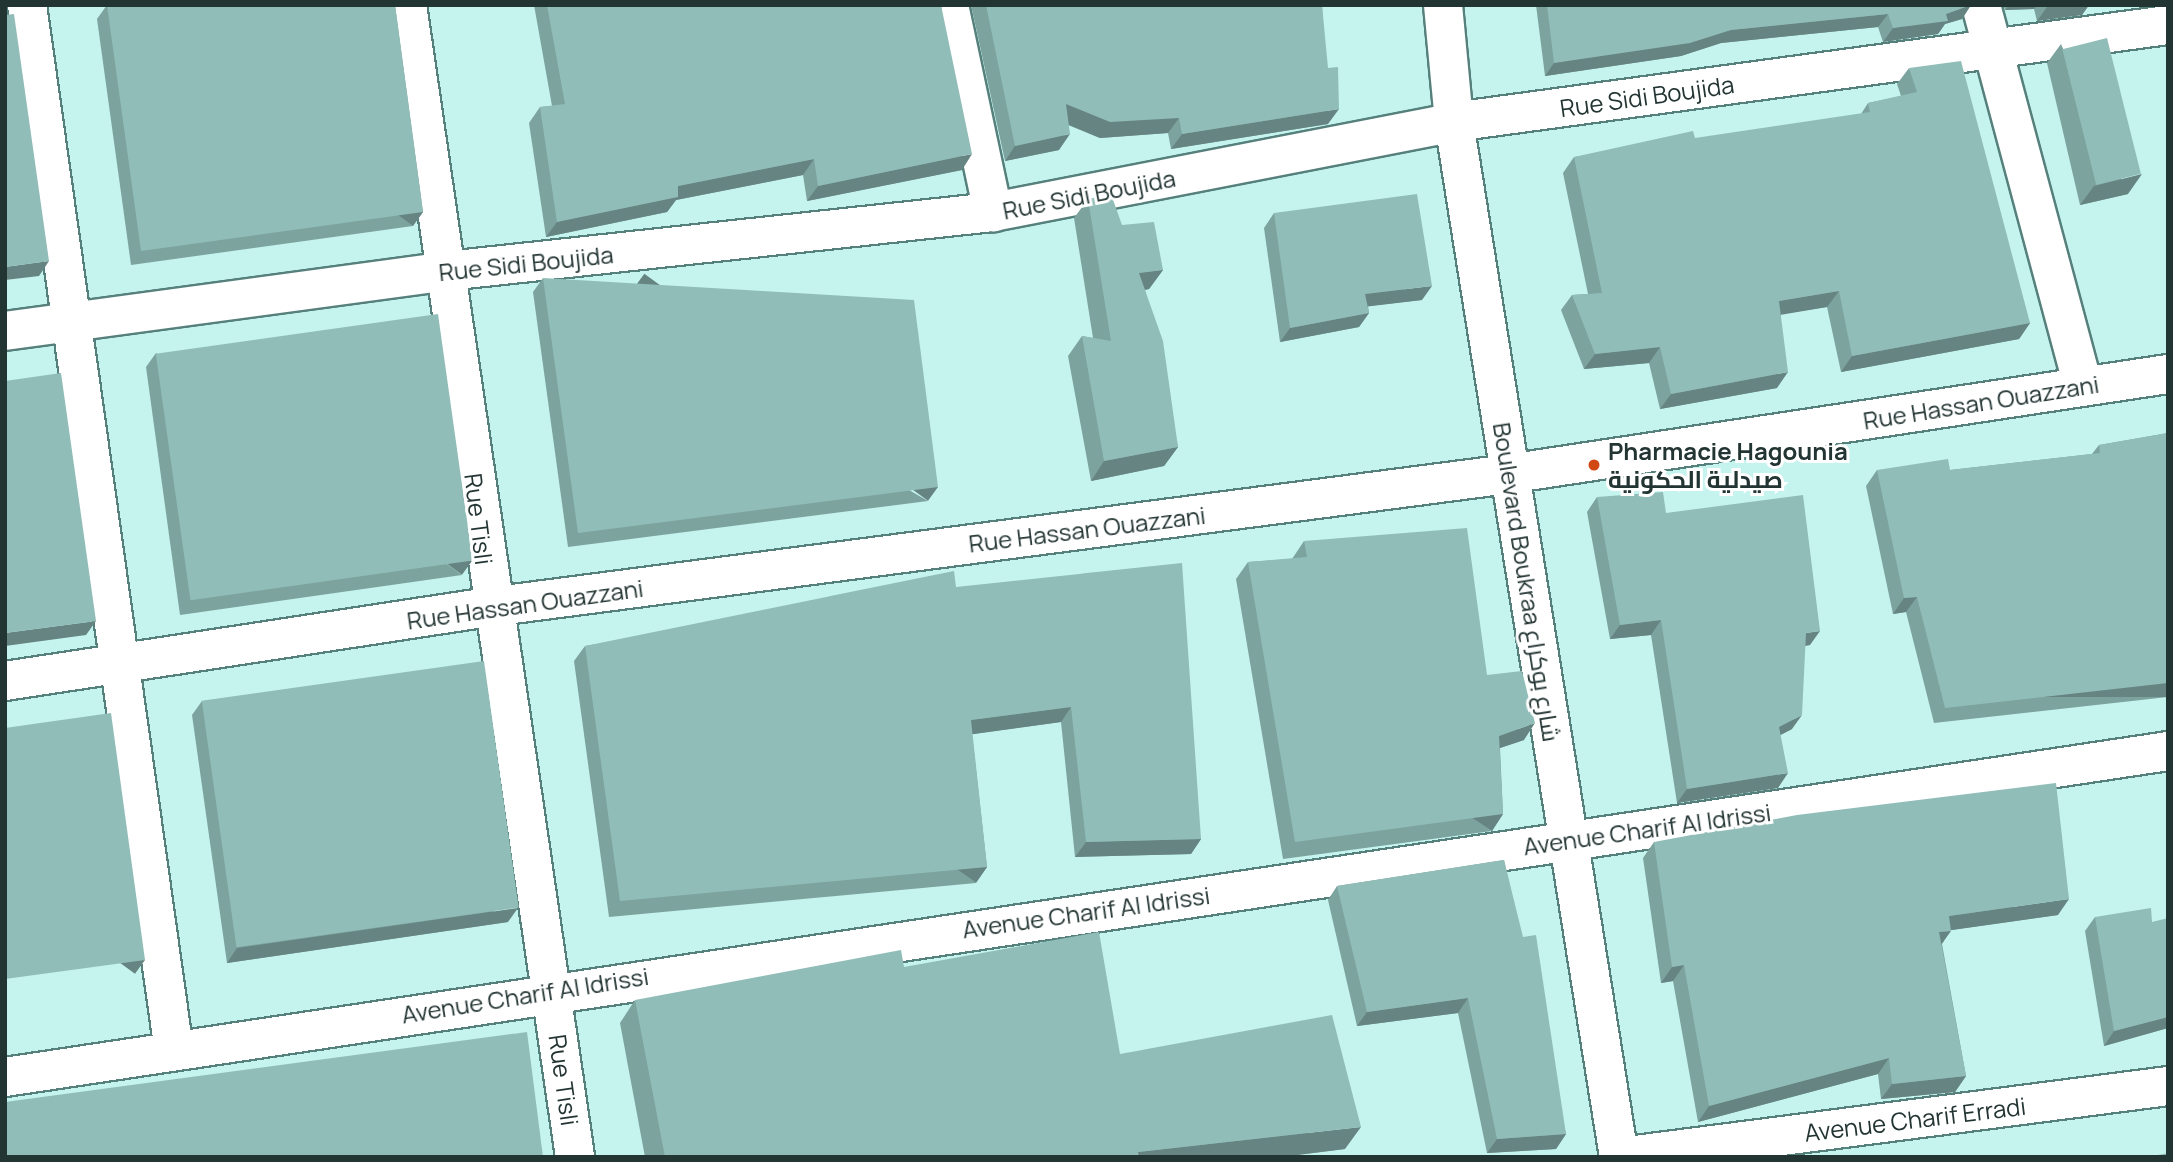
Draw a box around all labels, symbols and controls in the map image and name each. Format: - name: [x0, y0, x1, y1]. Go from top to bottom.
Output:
- street label: Rue Sidi Boujida: [1558, 70, 1736, 122]
- street label: Rue Sidi Boujida: [1000, 163, 1178, 225]
- street label: Rue Sidi Boujida: [437, 240, 615, 286]
- street label: Rue Hassan Ouazzani: [1861, 369, 2101, 435]
- street label: Boulevard Boukraa شارع بوكراع: [1488, 420, 1566, 744]
- place label: Pharmacie Hagounia صيدلية الحكونية: [1608, 437, 1848, 493]
- marker: Pharmacie Hagounia صيدلية الحكونية: [1586, 457, 1602, 473]
- street label: Rue Tisli: [459, 472, 499, 566]
- street label: Rue Hassan Ouazzani: [967, 500, 1207, 558]
- street label: Rue Hassan Ouazzani: [405, 573, 645, 635]
- street label: Avenue Charif Al Idrissi: [1521, 797, 1773, 861]
- street label: Avenue Charif Al Idrissi: [960, 880, 1212, 944]
- street label: Avenue Charif Al Idrissi: [399, 961, 651, 1029]
- street label: Rue Tisli: [543, 1032, 585, 1128]
- street label: Avenue Charif Erradi: [1803, 1091, 2027, 1147]

